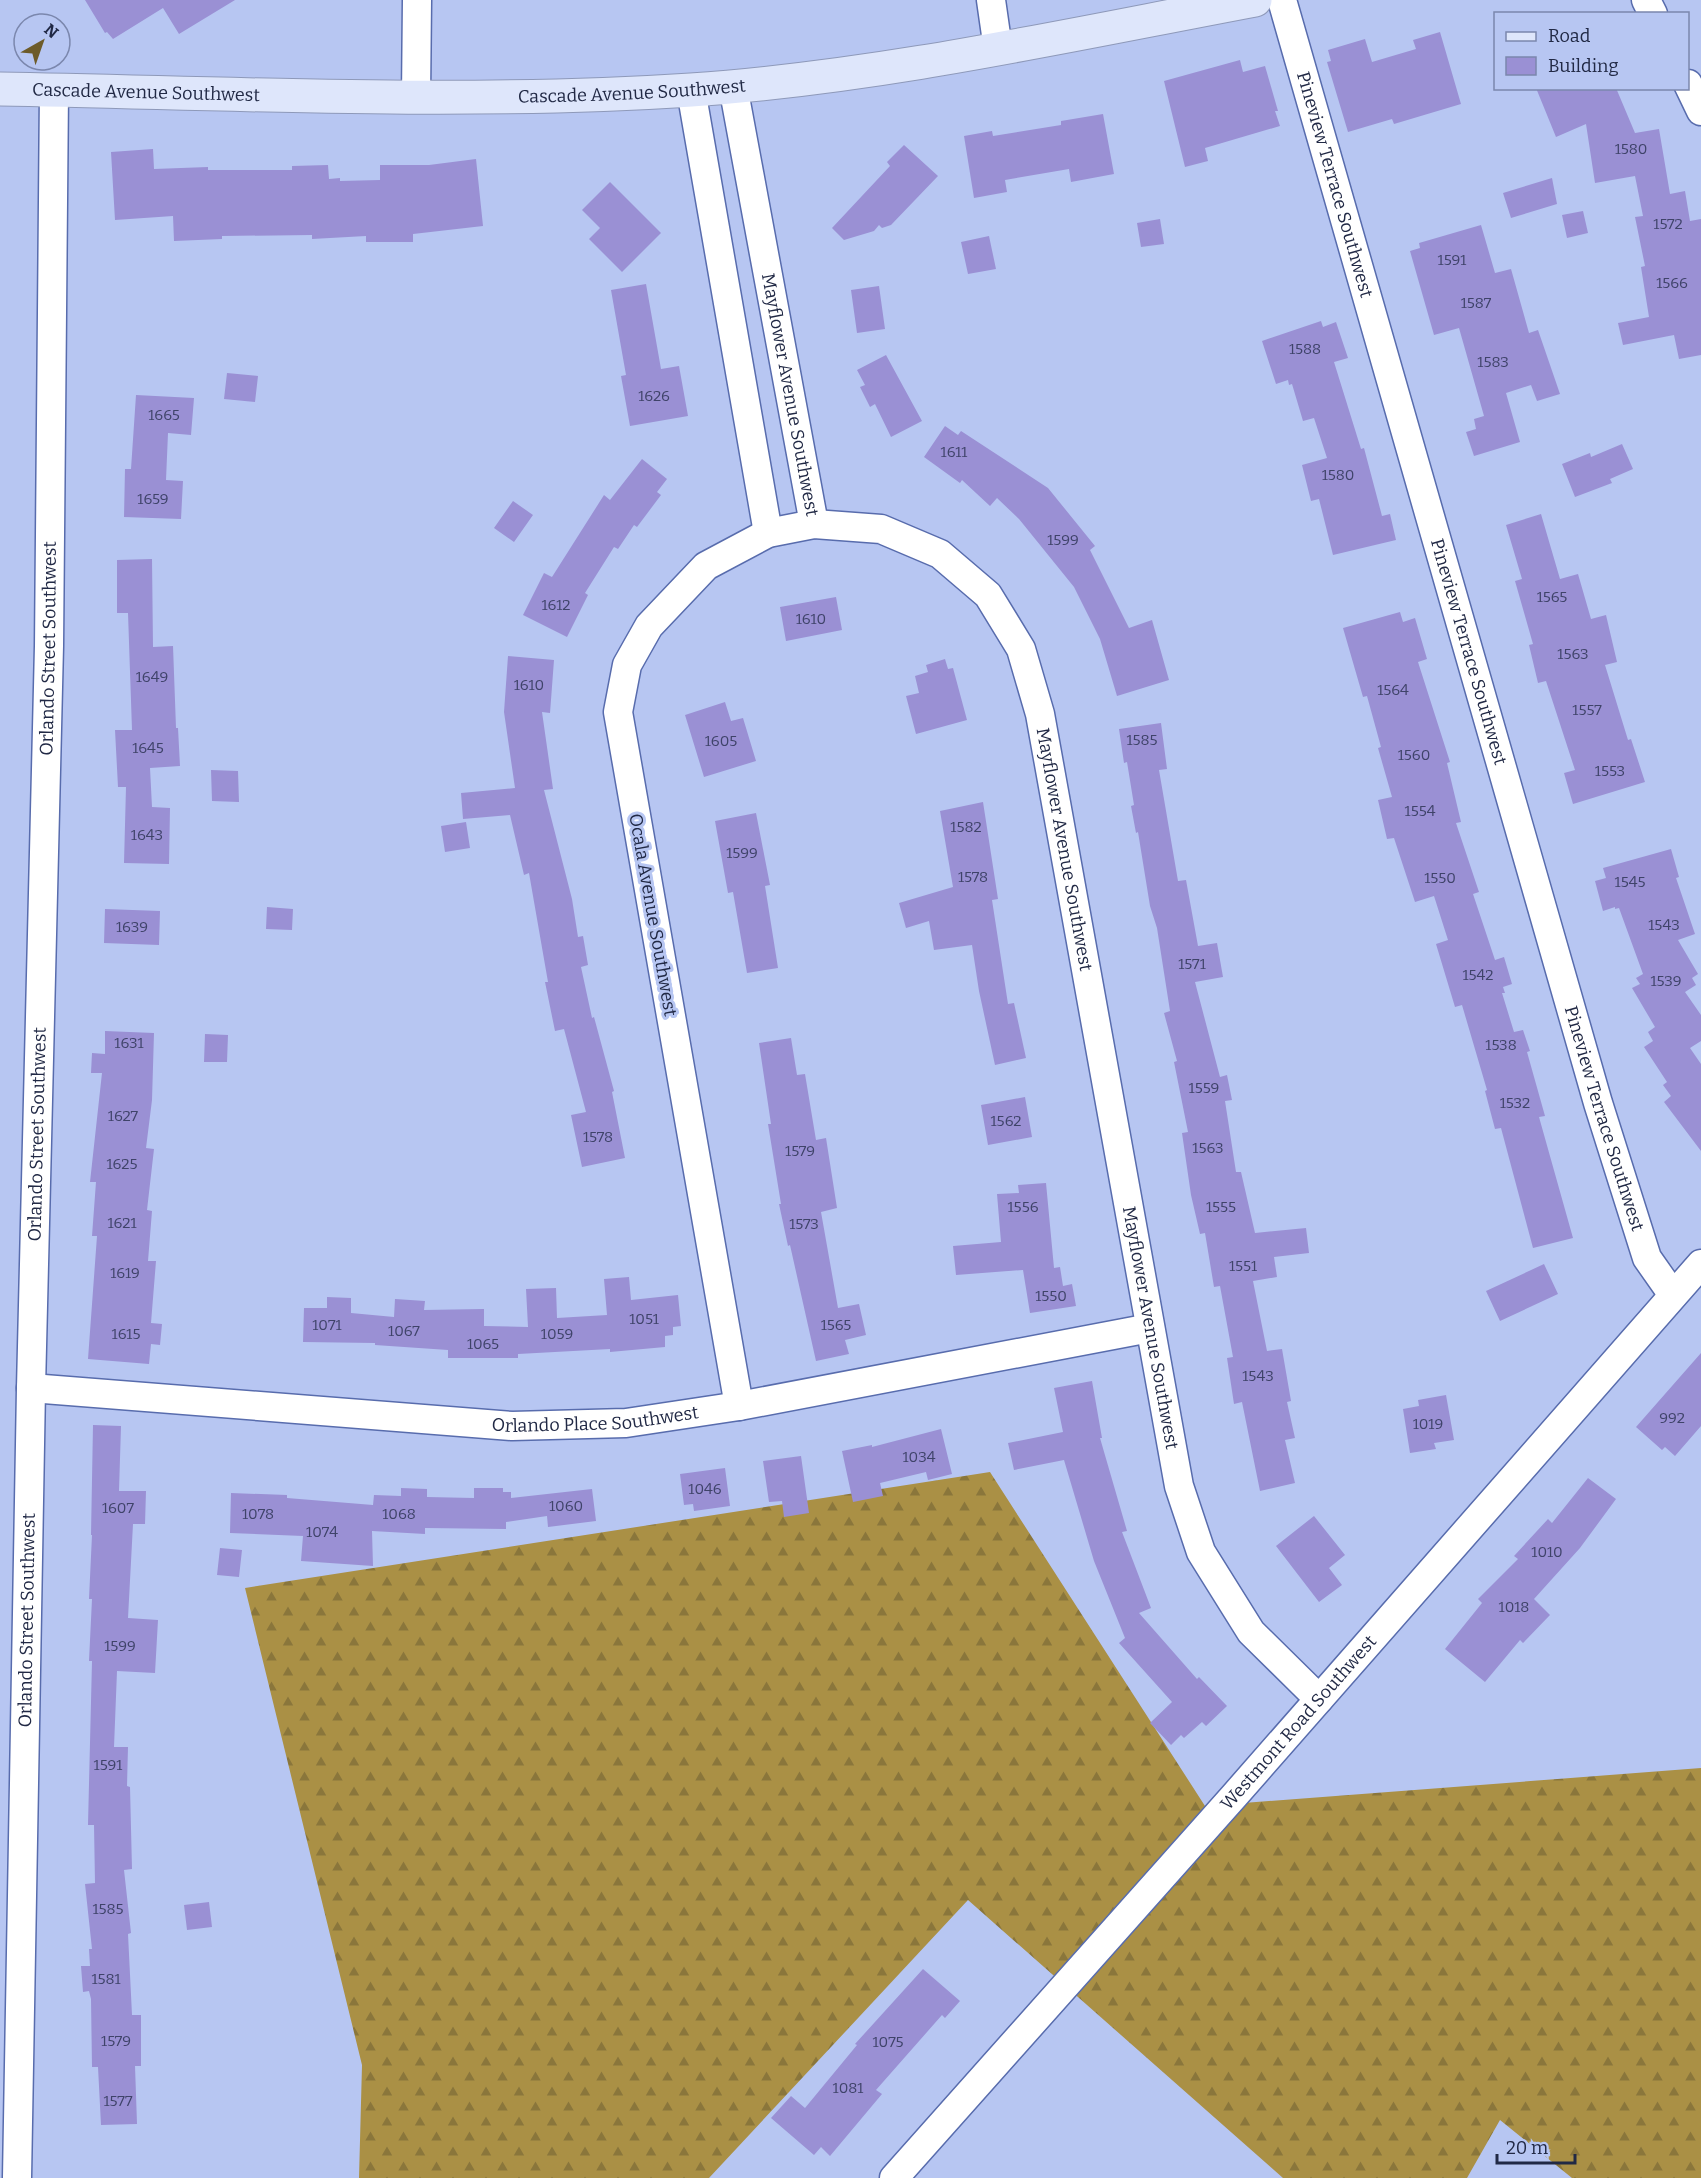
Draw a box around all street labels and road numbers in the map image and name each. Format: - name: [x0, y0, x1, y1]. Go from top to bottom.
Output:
- street label: Pineview Terrace Southwest: [1292, 69, 1378, 301]
- street label: Cascade Avenue Southwest: [518, 75, 747, 108]
- street label: Cascade Avenue Southwest: [32, 79, 261, 106]
- street label: Mayflower Avenue Southwest: [757, 271, 823, 519]
- street label: Pineview Terrace Southwest: [1426, 536, 1512, 768]
- street label: Orlando Street Southwest: [35, 541, 61, 756]
- street label: Mayflower Avenue Southwest: [1032, 726, 1097, 973]
- street label: Ocala Avenue Southwest: [624, 812, 682, 1019]
- street label: Pineview Terrace Southwest: [1560, 1003, 1649, 1234]
- street label: Orlando Street Southwest: [24, 1026, 51, 1242]
- street label: Mayflower Avenue Southwest: [1118, 1204, 1183, 1452]
- street label: Orlando Place Southwest: [491, 1401, 701, 1437]
- street label: Orlando Street Southwest: [14, 1512, 40, 1727]
- street label: Westmont Road Southwest: [1216, 1630, 1381, 1815]

